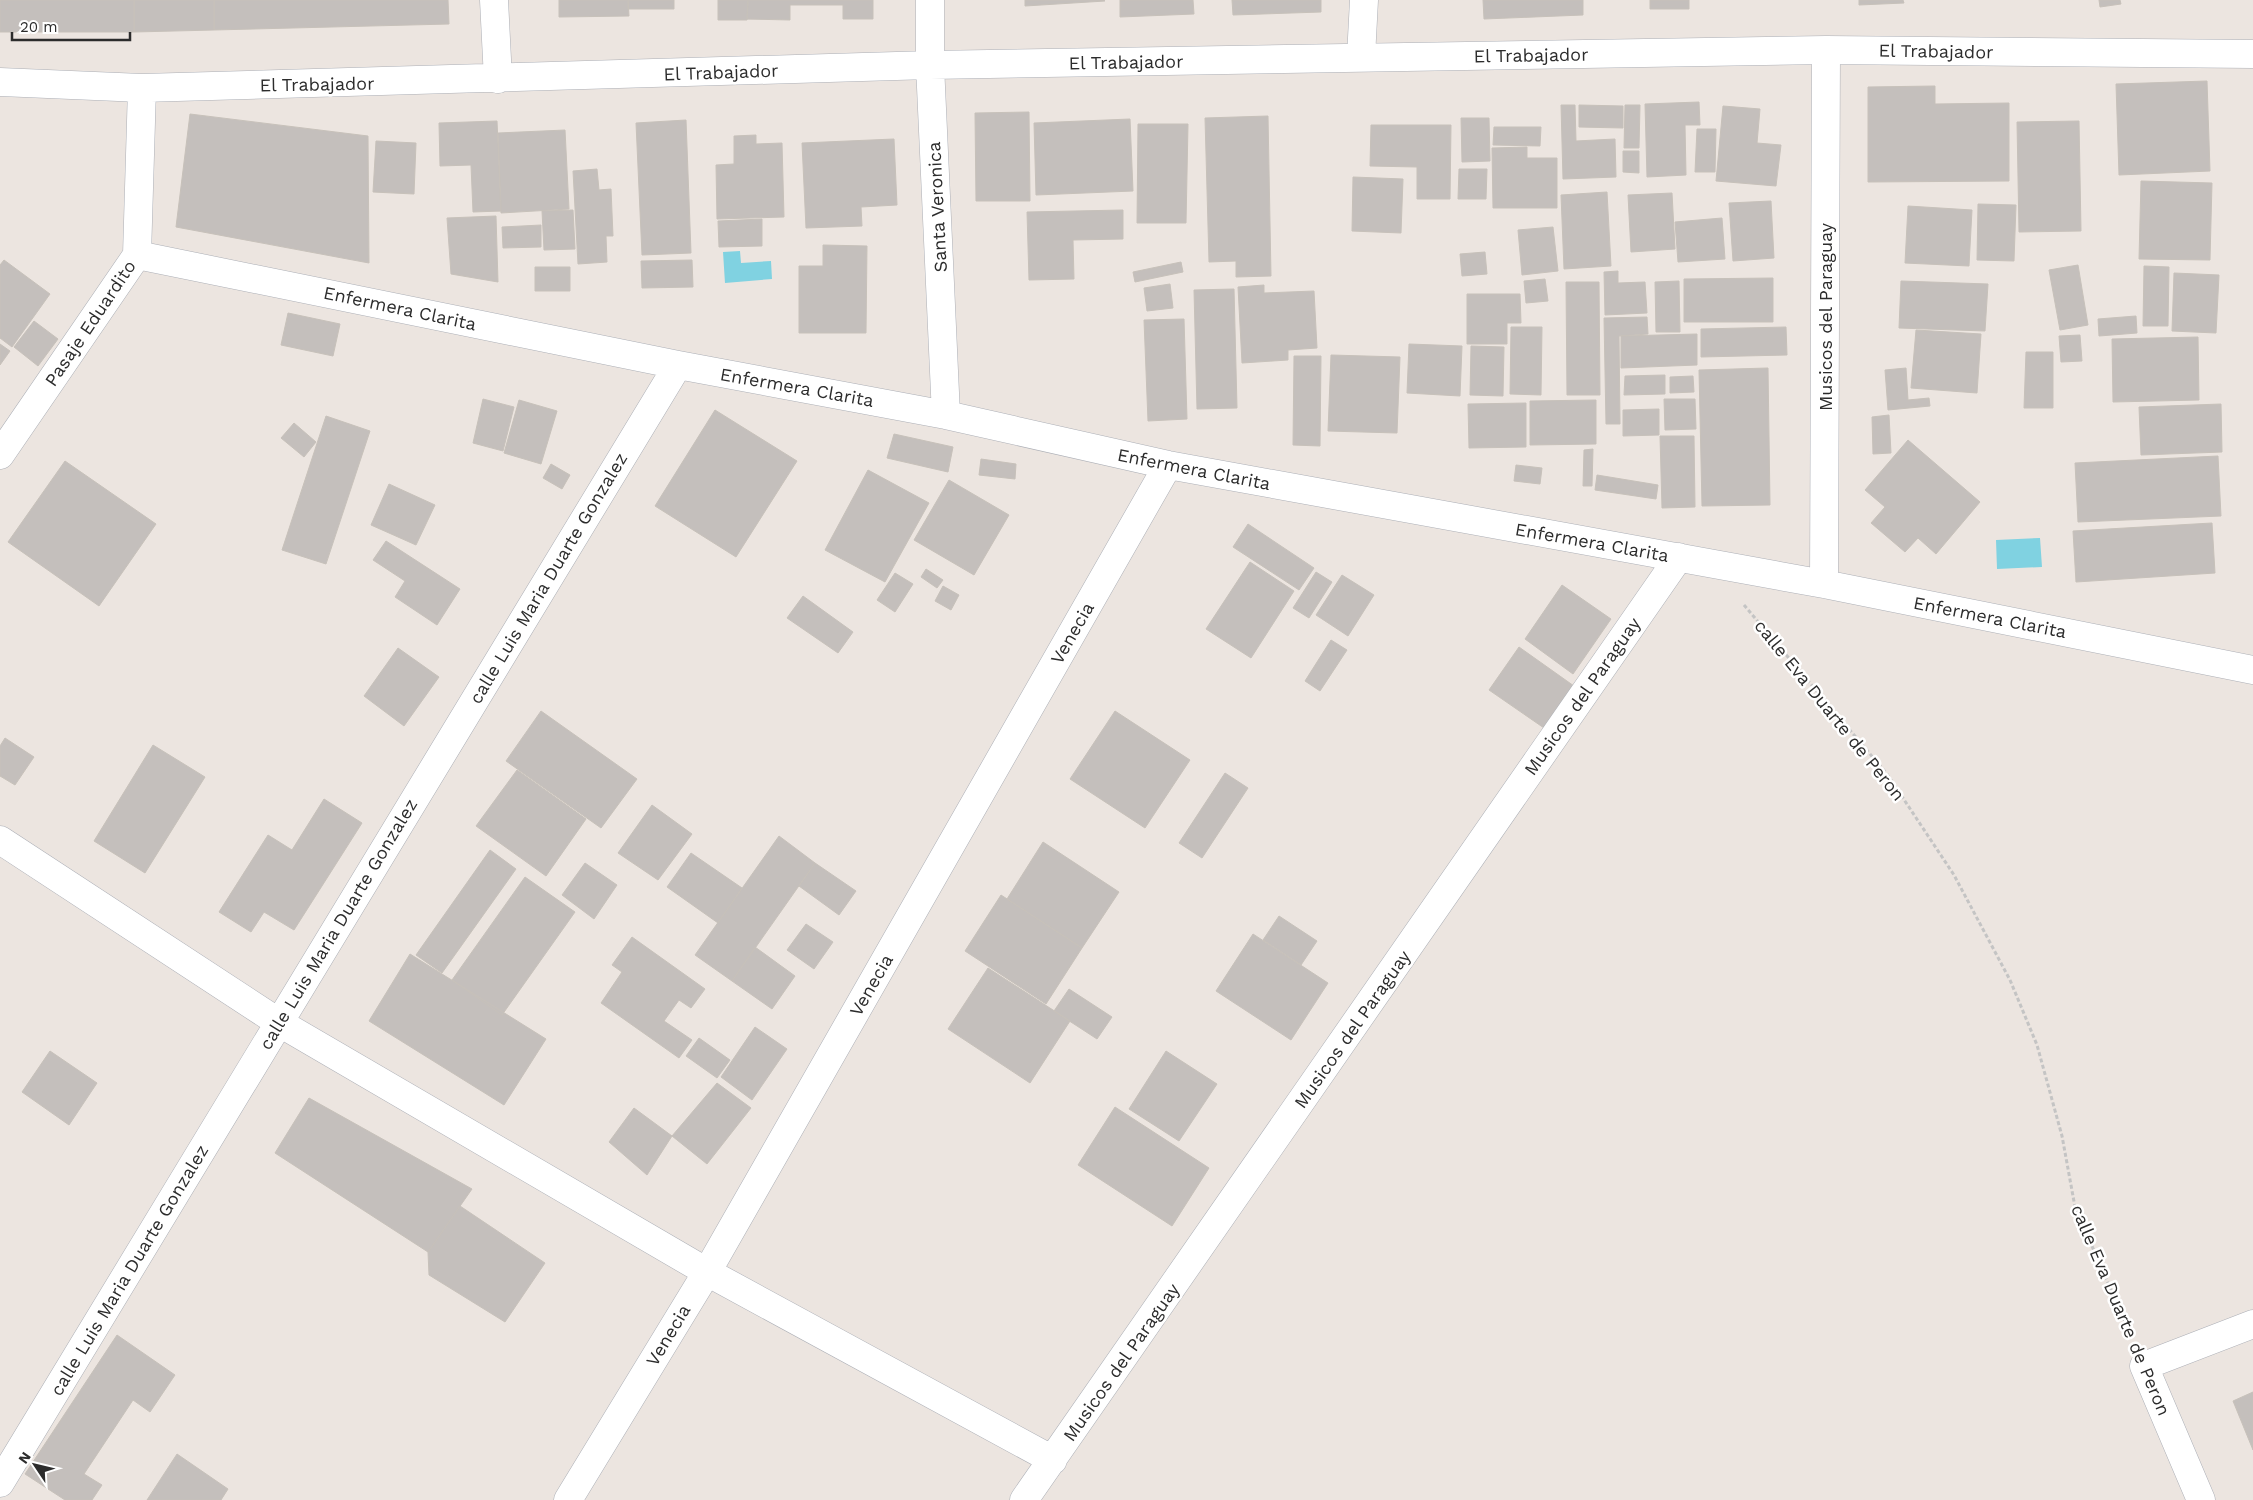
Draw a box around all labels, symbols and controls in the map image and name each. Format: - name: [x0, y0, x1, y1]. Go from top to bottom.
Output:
- scale bar: [12, 10, 130, 42]
- text: 20 m: [20, 18, 58, 36]
- street label: El Trabajador: [1878, 39, 1994, 63]
- street label: El Trabajador: [1473, 43, 1589, 67]
- street label: El Trabajador: [1068, 50, 1184, 74]
- street label: El Trabajador: [663, 60, 779, 84]
- street label: El Trabajador: [259, 72, 375, 96]
- street label: Santa Veronica: [923, 141, 951, 273]
- street label: Musicos del Paraguay: [1815, 222, 1836, 411]
- street label: Pasaje Eduardito: [40, 256, 140, 390]
- street label: Enfermera Clarita: [322, 282, 478, 334]
- street label: Enfermera Clarita: [719, 363, 875, 411]
- street label: Enfermera Clarita: [1116, 444, 1272, 494]
- street label: calle Luis Maria Duarte Gonzalez: [465, 449, 631, 707]
- street label: Enfermera Clarita: [1514, 518, 1670, 566]
- street label: Enfermera Clarita: [1912, 592, 2068, 642]
- street label: Venecia: [1046, 598, 1098, 668]
- street label: Musicos del Paraguay: [1520, 612, 1645, 779]
- street label: calle Eva Duarte de Peron: [1750, 615, 1910, 805]
- street label: calle Luis Maria Duarte Gonzalez: [255, 795, 421, 1053]
- street label: Musicos del Paraguay: [1290, 945, 1415, 1112]
- street label: Venecia: [845, 950, 897, 1020]
- street label: calle Luis Maria Duarte Gonzalez: [46, 1141, 212, 1399]
- street label: calle Eva Duarte de Peron: [2067, 1201, 2175, 1419]
- street label: Musicos del Paraguay: [1059, 1278, 1184, 1445]
- street label: Venecia: [642, 1301, 694, 1369]
- north arrow: [10, 1440, 60, 1490]
- text: N: [15, 1449, 34, 1466]

